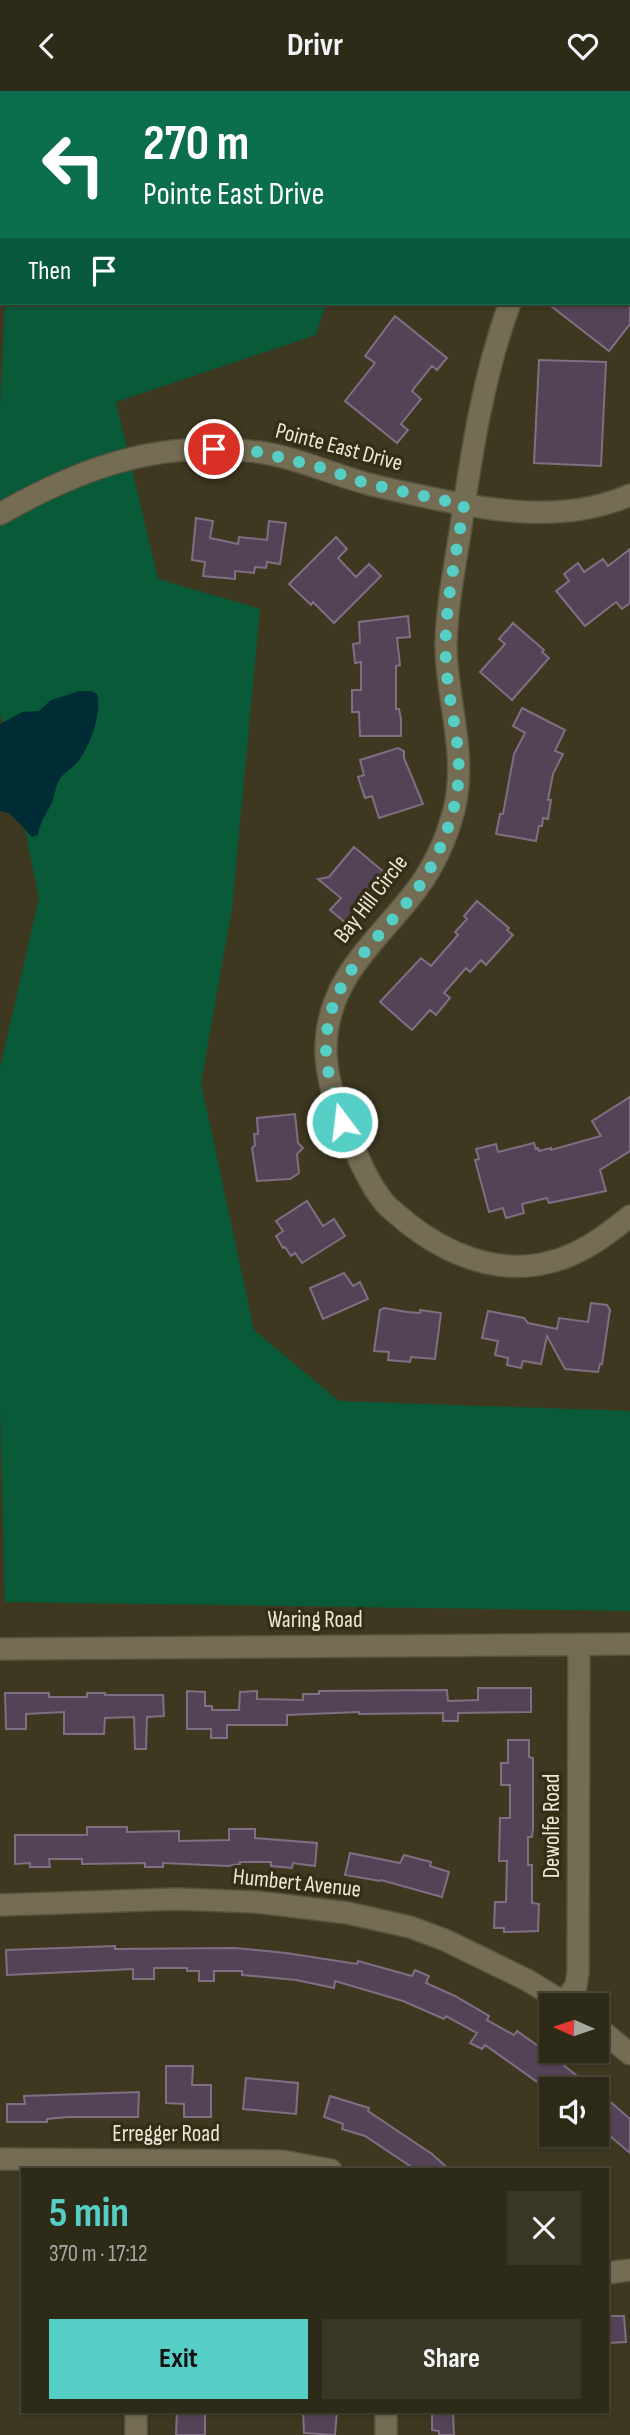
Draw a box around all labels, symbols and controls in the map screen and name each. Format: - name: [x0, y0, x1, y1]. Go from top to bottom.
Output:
- text: Drivr: [287, 26, 343, 65]
- icon: back: [28, 27, 66, 65]
- icon: heart: [564, 27, 602, 65]
- text: 270 m: [143, 115, 249, 174]
- icon: left: [28, 119, 119, 210]
- text: Pointe East Drive: [143, 175, 324, 214]
- icon: arrive: [85, 252, 123, 290]
- text: Then: [28, 256, 71, 287]
- street label: Pointe East Drive: [272, 417, 406, 477]
- pin: [184, 419, 244, 479]
- icon: arrive: [195, 430, 233, 468]
- street label: Bay Hill Circle: [328, 849, 414, 949]
- position arrow: [305, 1085, 379, 1159]
- street label: Waring Road: [267, 1606, 363, 1634]
- street label: Dewolfe Road: [538, 1774, 566, 1878]
- street label: Humbert Avenue: [232, 1862, 362, 1904]
- north arrow: [539, 1993, 609, 2063]
- map controls: [539, 1993, 609, 2147]
- button: sound: [539, 2077, 609, 2147]
- street label: Erregger Road: [112, 2120, 220, 2148]
- text: 5 min: [49, 2188, 129, 2239]
- button: close: [507, 2191, 581, 2265]
- text: 370 m · 17:12: [49, 2240, 148, 2268]
- button: Exit: [49, 2319, 308, 2399]
- button: Share: [322, 2319, 581, 2399]

